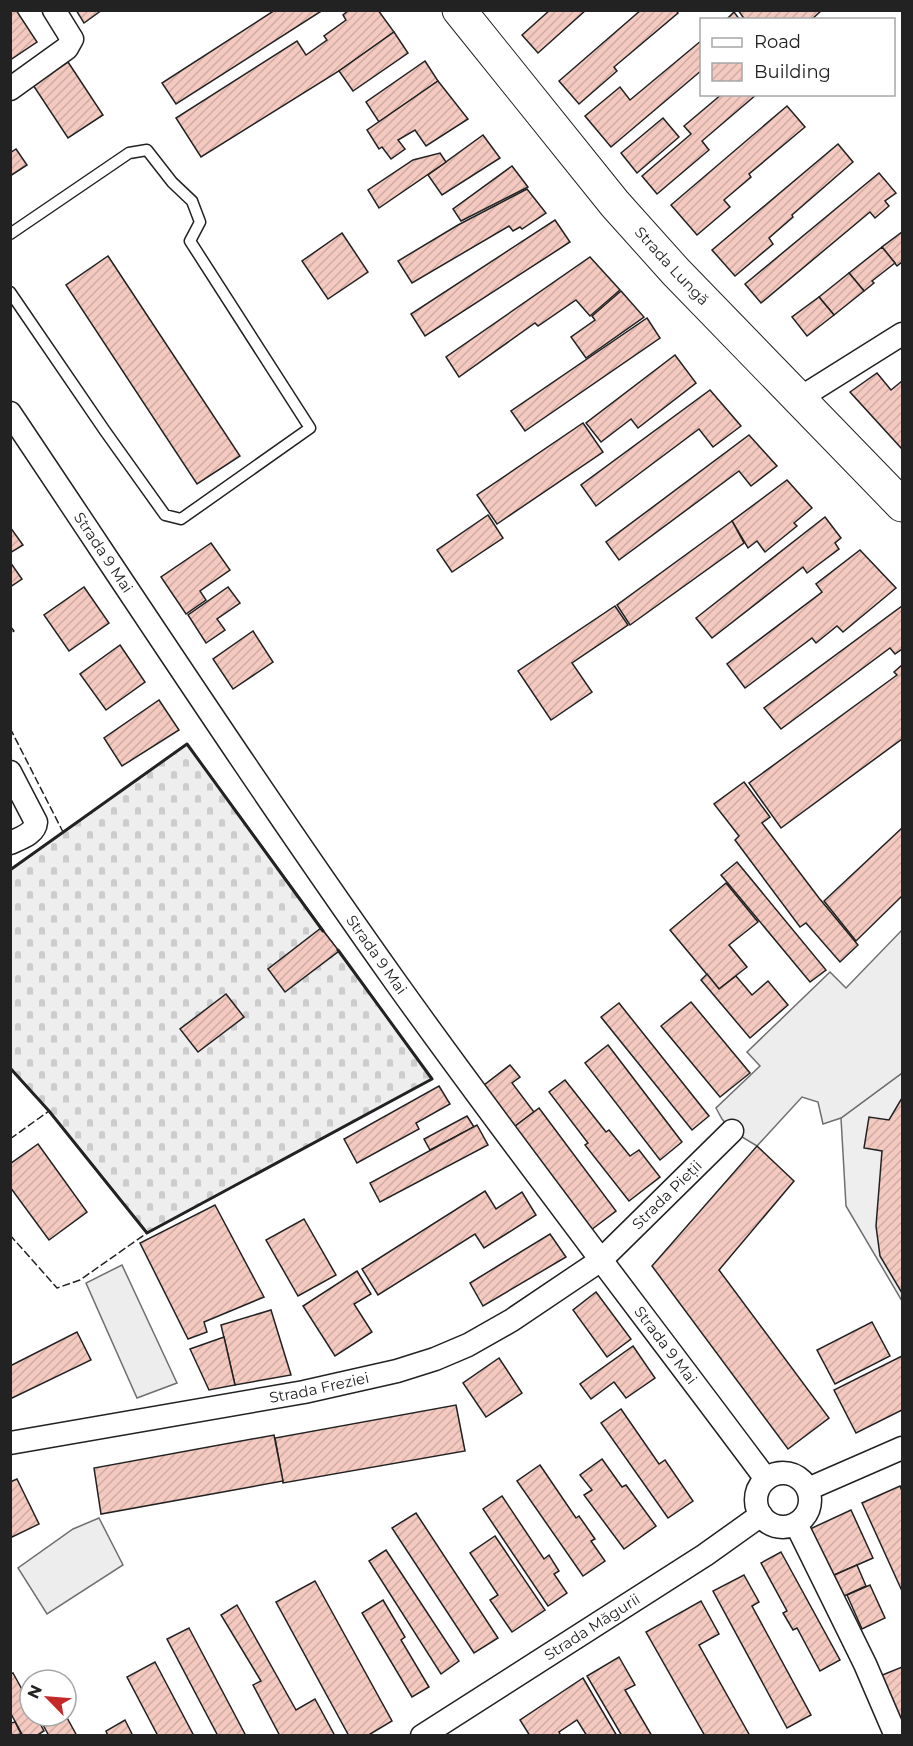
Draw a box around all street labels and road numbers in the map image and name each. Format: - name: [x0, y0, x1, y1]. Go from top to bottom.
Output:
- street label: Strada Lungă: [631, 222, 713, 309]
- street label: Strada 9 Mai: [70, 509, 137, 596]
- street label: Strada 9 Mai: [342, 911, 411, 998]
- street label: Strada Pieții: [628, 1156, 706, 1233]
- street label: Strada 9 Mai: [630, 1302, 701, 1388]
- street label: Strada Freziei: [268, 1368, 371, 1407]
- street label: Strada Măgurii: [540, 1589, 643, 1664]

